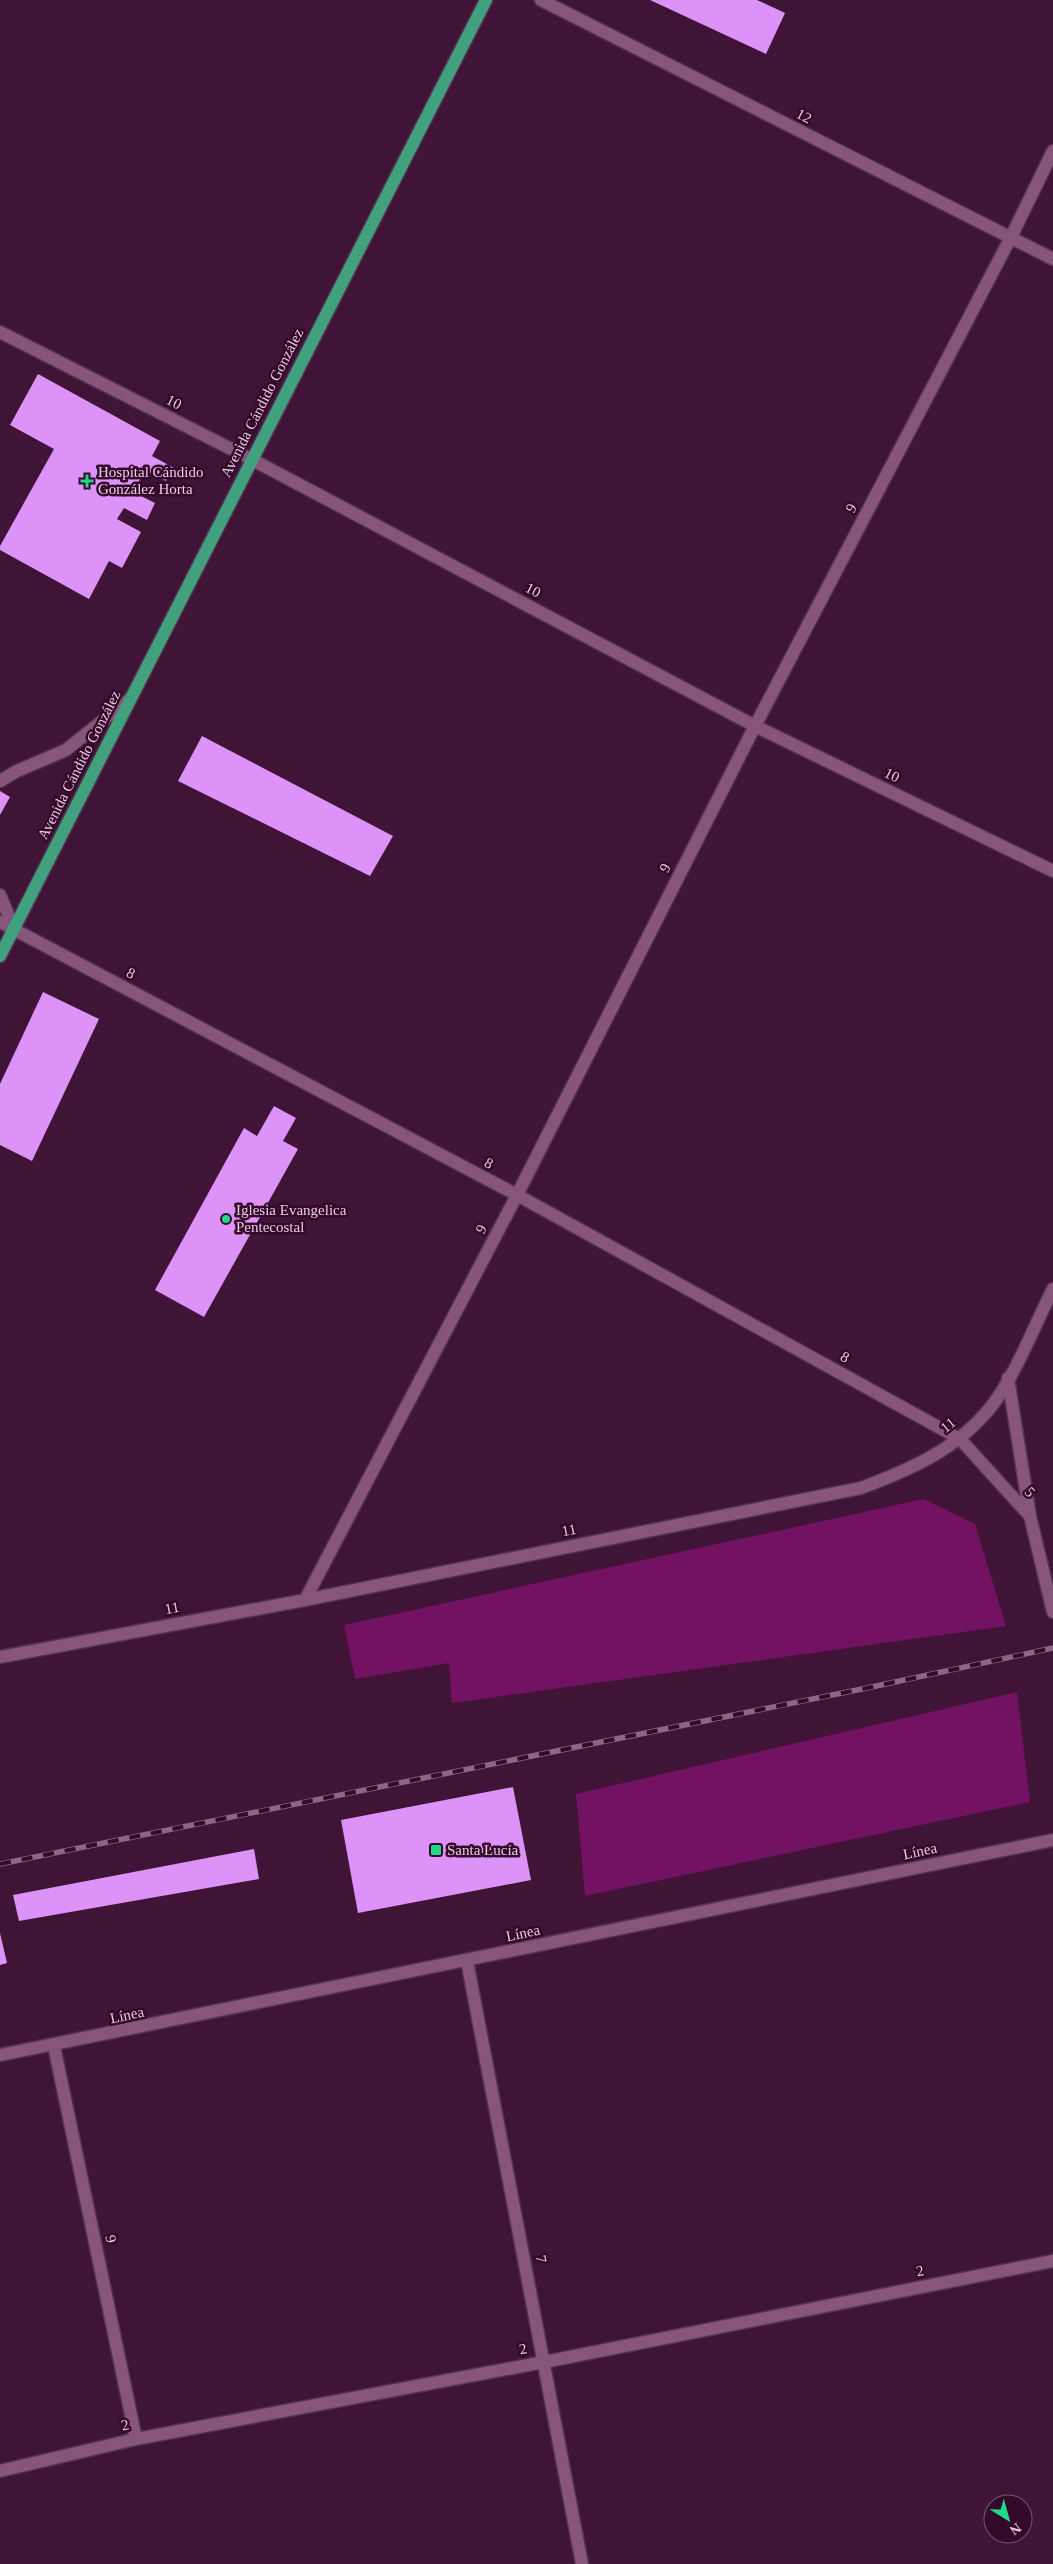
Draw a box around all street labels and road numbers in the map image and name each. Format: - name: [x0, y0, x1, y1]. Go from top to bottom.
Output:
- street label: 12: [794, 105, 814, 127]
- street label: Avenida Cándido González: [217, 326, 307, 480]
- street label: 10: [164, 391, 184, 413]
- street label: 9: [842, 501, 860, 515]
- street label: 10: [523, 579, 543, 601]
- street label: Avenida Cándido González: [34, 688, 124, 842]
- street label: 10: [882, 765, 902, 785]
- street label: 9: [656, 861, 674, 875]
- street label: 8: [124, 964, 138, 982]
- street label: 8: [482, 1154, 496, 1172]
- street label: 9: [472, 1222, 490, 1236]
- street label: 8: [838, 1348, 852, 1366]
- street label: 11: [937, 1414, 959, 1436]
- street label: 5: [1022, 1484, 1038, 1500]
- street label: 11: [560, 1521, 578, 1539]
- street label: 11: [163, 1599, 181, 1617]
- street label: Línea: [902, 1840, 939, 1862]
- street label: Línea: [505, 1922, 542, 1944]
- street label: Línea: [109, 2004, 146, 2026]
- street label: 9: [102, 2234, 120, 2244]
- street label: 7: [532, 2254, 550, 2265]
- street label: 2: [915, 2262, 925, 2280]
- street label: 2: [518, 2340, 528, 2358]
- street label: 2: [120, 2416, 130, 2434]

